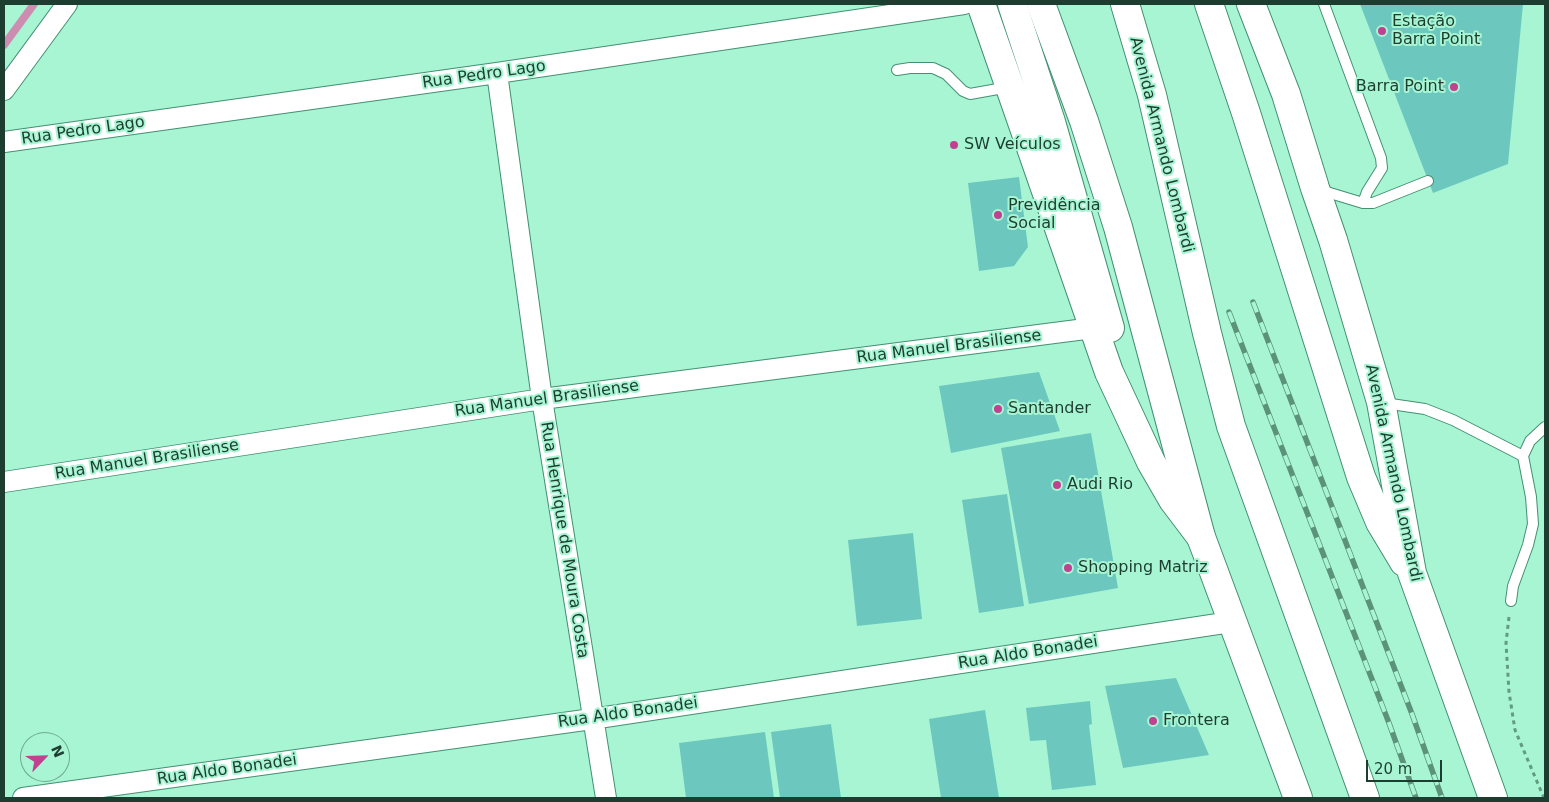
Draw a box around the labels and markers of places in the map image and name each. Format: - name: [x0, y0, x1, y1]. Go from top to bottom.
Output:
- place label: Estação Barra Point: [1392, 12, 1480, 50]
- marker: Estação Barra Point: [1376, 25, 1388, 37]
- place label: Barra Point: [1356, 77, 1444, 97]
- marker: Barra Point: [1448, 81, 1460, 93]
- place label: SW Veículos: [964, 135, 1061, 155]
- marker: SW Veículos: [948, 139, 960, 151]
- place label: Previdência Social: [1008, 196, 1101, 234]
- marker: Previdência Social: [992, 209, 1004, 221]
- place label: Santander: [1008, 399, 1091, 419]
- marker: Santander: [992, 403, 1004, 415]
- place label: Audi Rio: [1067, 475, 1133, 495]
- marker: Audi Rio: [1051, 479, 1063, 491]
- place label: Shopping Matriz: [1078, 558, 1208, 578]
- marker: Shopping Matriz: [1062, 562, 1074, 574]
- place label: Frontera: [1163, 711, 1230, 731]
- marker: Frontera: [1147, 715, 1159, 727]

